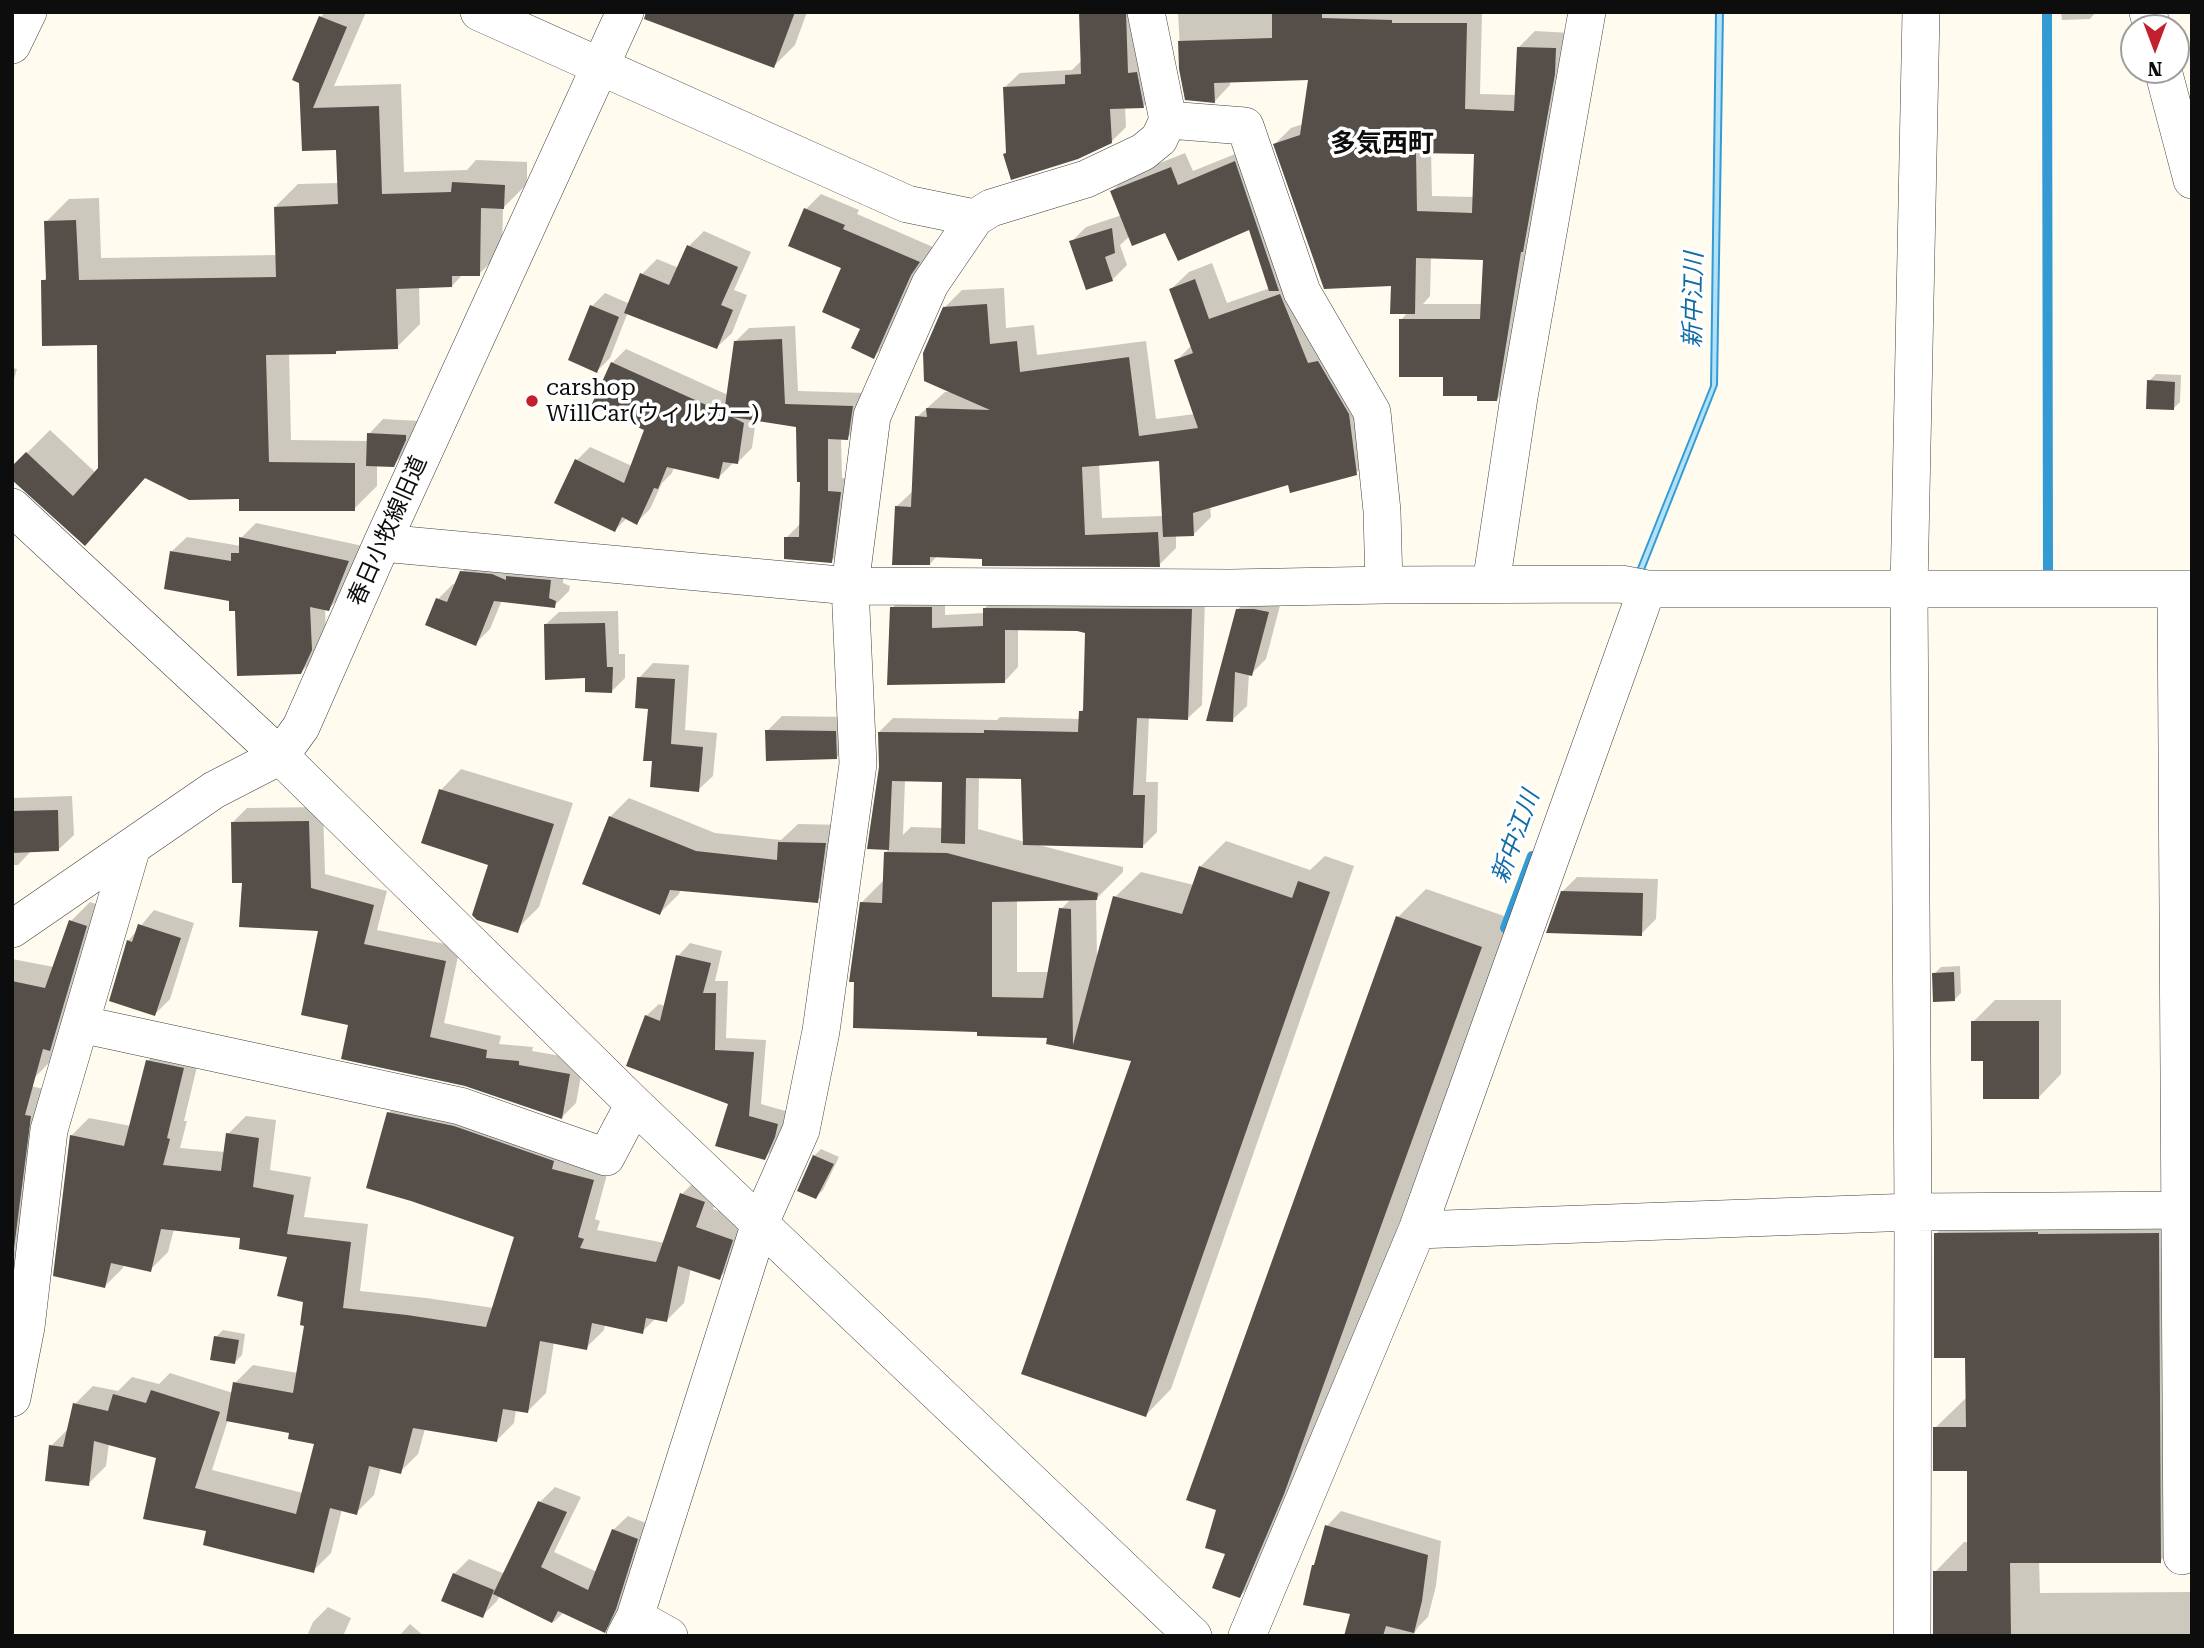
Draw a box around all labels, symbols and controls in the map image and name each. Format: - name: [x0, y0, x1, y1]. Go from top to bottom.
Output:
- north arrow: [2120, 14, 2190, 84]
- text: N: [2148, 57, 2162, 80]
- district label: 多気西町: [1330, 128, 1434, 160]
- water label: 新中江川: [1679, 252, 1709, 348]
- place label: carshop WillCar(ウィルカー): [546, 374, 759, 428]
- marker: carshop WillCar(ウィルカー): [524, 393, 540, 409]
- street label: 春日小牧線旧道: [343, 452, 433, 610]
- water label: 新中江川: [1486, 787, 1546, 887]

